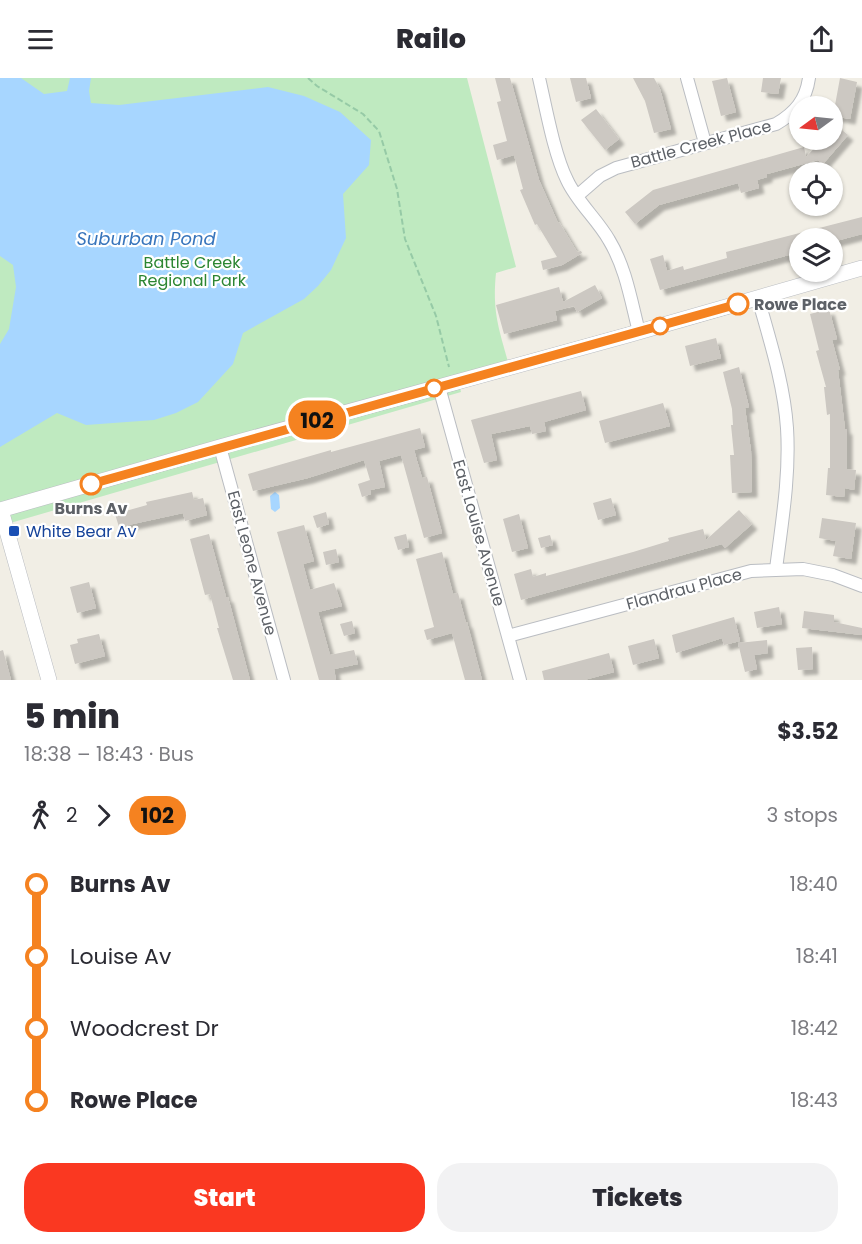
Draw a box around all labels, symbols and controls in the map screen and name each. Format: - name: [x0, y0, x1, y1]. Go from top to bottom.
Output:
- text: Railo: [396, 20, 466, 57]
- icon: menu: [24, 23, 57, 56]
- icon: share: [805, 23, 838, 56]
- north arrow: [789, 96, 843, 150]
- map controls: [789, 96, 843, 282]
- street label: Battle Creek Place: [628, 114, 774, 174]
- button: locate: [789, 162, 843, 216]
- water label: Suburban Pond: [76, 226, 216, 251]
- button: layers: [789, 228, 843, 282]
- park label: Battle Creek Regional Park: [138, 251, 247, 292]
- marker: Rowe Place: [727, 293, 749, 315]
- place label: Rowe Place: [754, 293, 847, 316]
- unlabelled marker: [651, 317, 669, 335]
- unlabelled marker: [425, 379, 443, 397]
- line badge: 102: [282, 400, 352, 440]
- text: 102: [300, 406, 334, 435]
- street label: East Louise Avenue: [447, 457, 511, 609]
- marker: Burns Av: [80, 473, 102, 495]
- street label: East Leone Avenue: [222, 488, 282, 638]
- place label: Burns Av: [54, 497, 128, 520]
- place label: White Bear Av: [26, 520, 136, 543]
- marker: White Bear Av: [7, 524, 21, 538]
- street label: Flandrau Place: [624, 562, 744, 615]
- text: 5 min: [24, 693, 120, 740]
- text: $3.52: [777, 716, 838, 747]
- text: 18:38 – 18:43 · Bus: [24, 740, 194, 768]
- icon: walk: [24, 799, 57, 832]
- icon: forward: [87, 799, 120, 832]
- text: 2: [66, 801, 78, 829]
- text: 102: [141, 801, 174, 830]
- text: 3 stops: [766, 801, 838, 829]
- text: Burns Av: [70, 869, 171, 900]
- text: 18:40: [790, 870, 838, 898]
- text: Louise Av: [70, 941, 171, 972]
- text: 18:41: [796, 942, 838, 970]
- text: Woodcrest Dr: [70, 1013, 219, 1044]
- text: 18:42: [791, 1014, 838, 1042]
- text: Rowe Place: [70, 1085, 198, 1116]
- text: 18:43: [790, 1086, 838, 1114]
- button: Start: [24, 1163, 425, 1232]
- button: Tickets: [437, 1163, 838, 1232]

